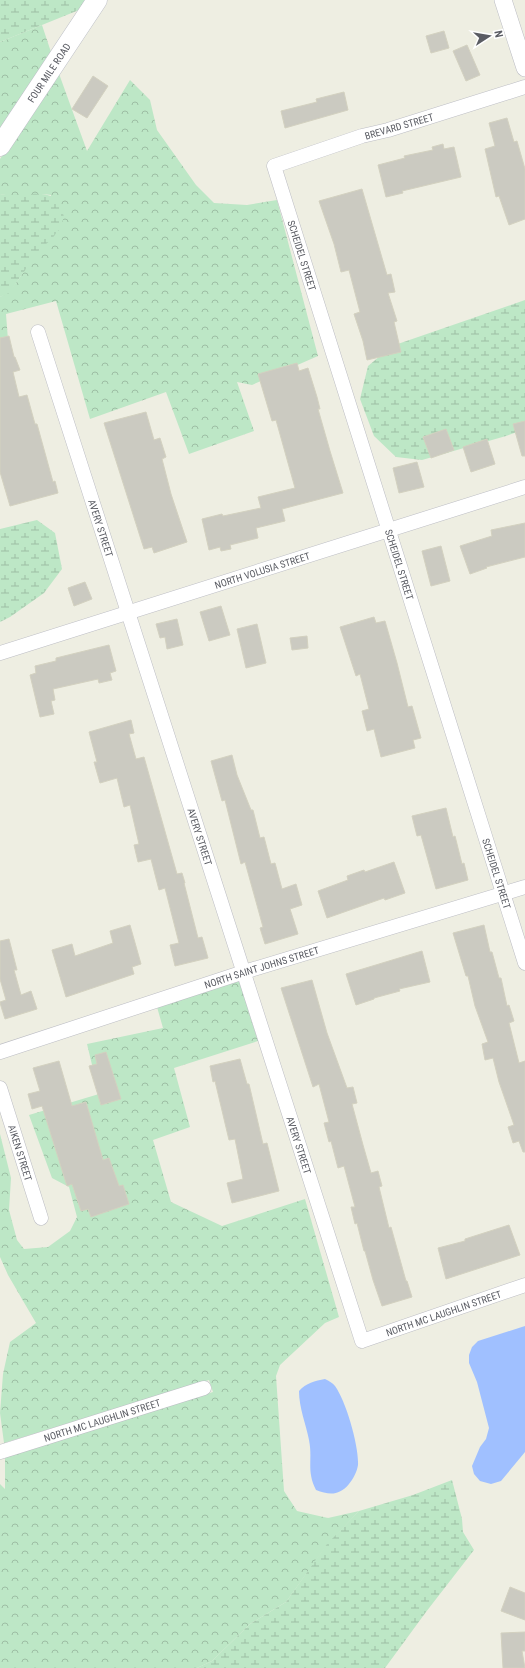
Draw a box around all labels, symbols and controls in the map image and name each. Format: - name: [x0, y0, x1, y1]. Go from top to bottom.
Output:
- north arrow: [469, 16, 509, 56]
- text: N: [491, 29, 505, 39]
- street label: FOUR MILE ROAD: [25, 41, 73, 105]
- street label: BREVARD STREET: [363, 111, 435, 142]
- street label: SCHEIDEL STREET: [285, 219, 318, 292]
- street label: AVERY STREET: [86, 498, 115, 558]
- street label: SCHEIDEL STREET: [383, 528, 415, 601]
- street label: NORTH VOLUSIA STREET: [213, 550, 311, 591]
- street label: AVERY STREET: [185, 807, 214, 867]
- street label: SCHEIDEL STREET: [480, 837, 513, 910]
- street label: NORTH SAINT JOHNS STREET: [203, 945, 320, 991]
- street label: AVERY STREET: [284, 1115, 313, 1175]
- street label: AIKEN STREET: [6, 1124, 34, 1182]
- street label: NORTH MC LAUGHLIN STREET: [385, 1289, 503, 1338]
- street label: NORTH MC LAUGHLIN STREET: [43, 1397, 162, 1444]

